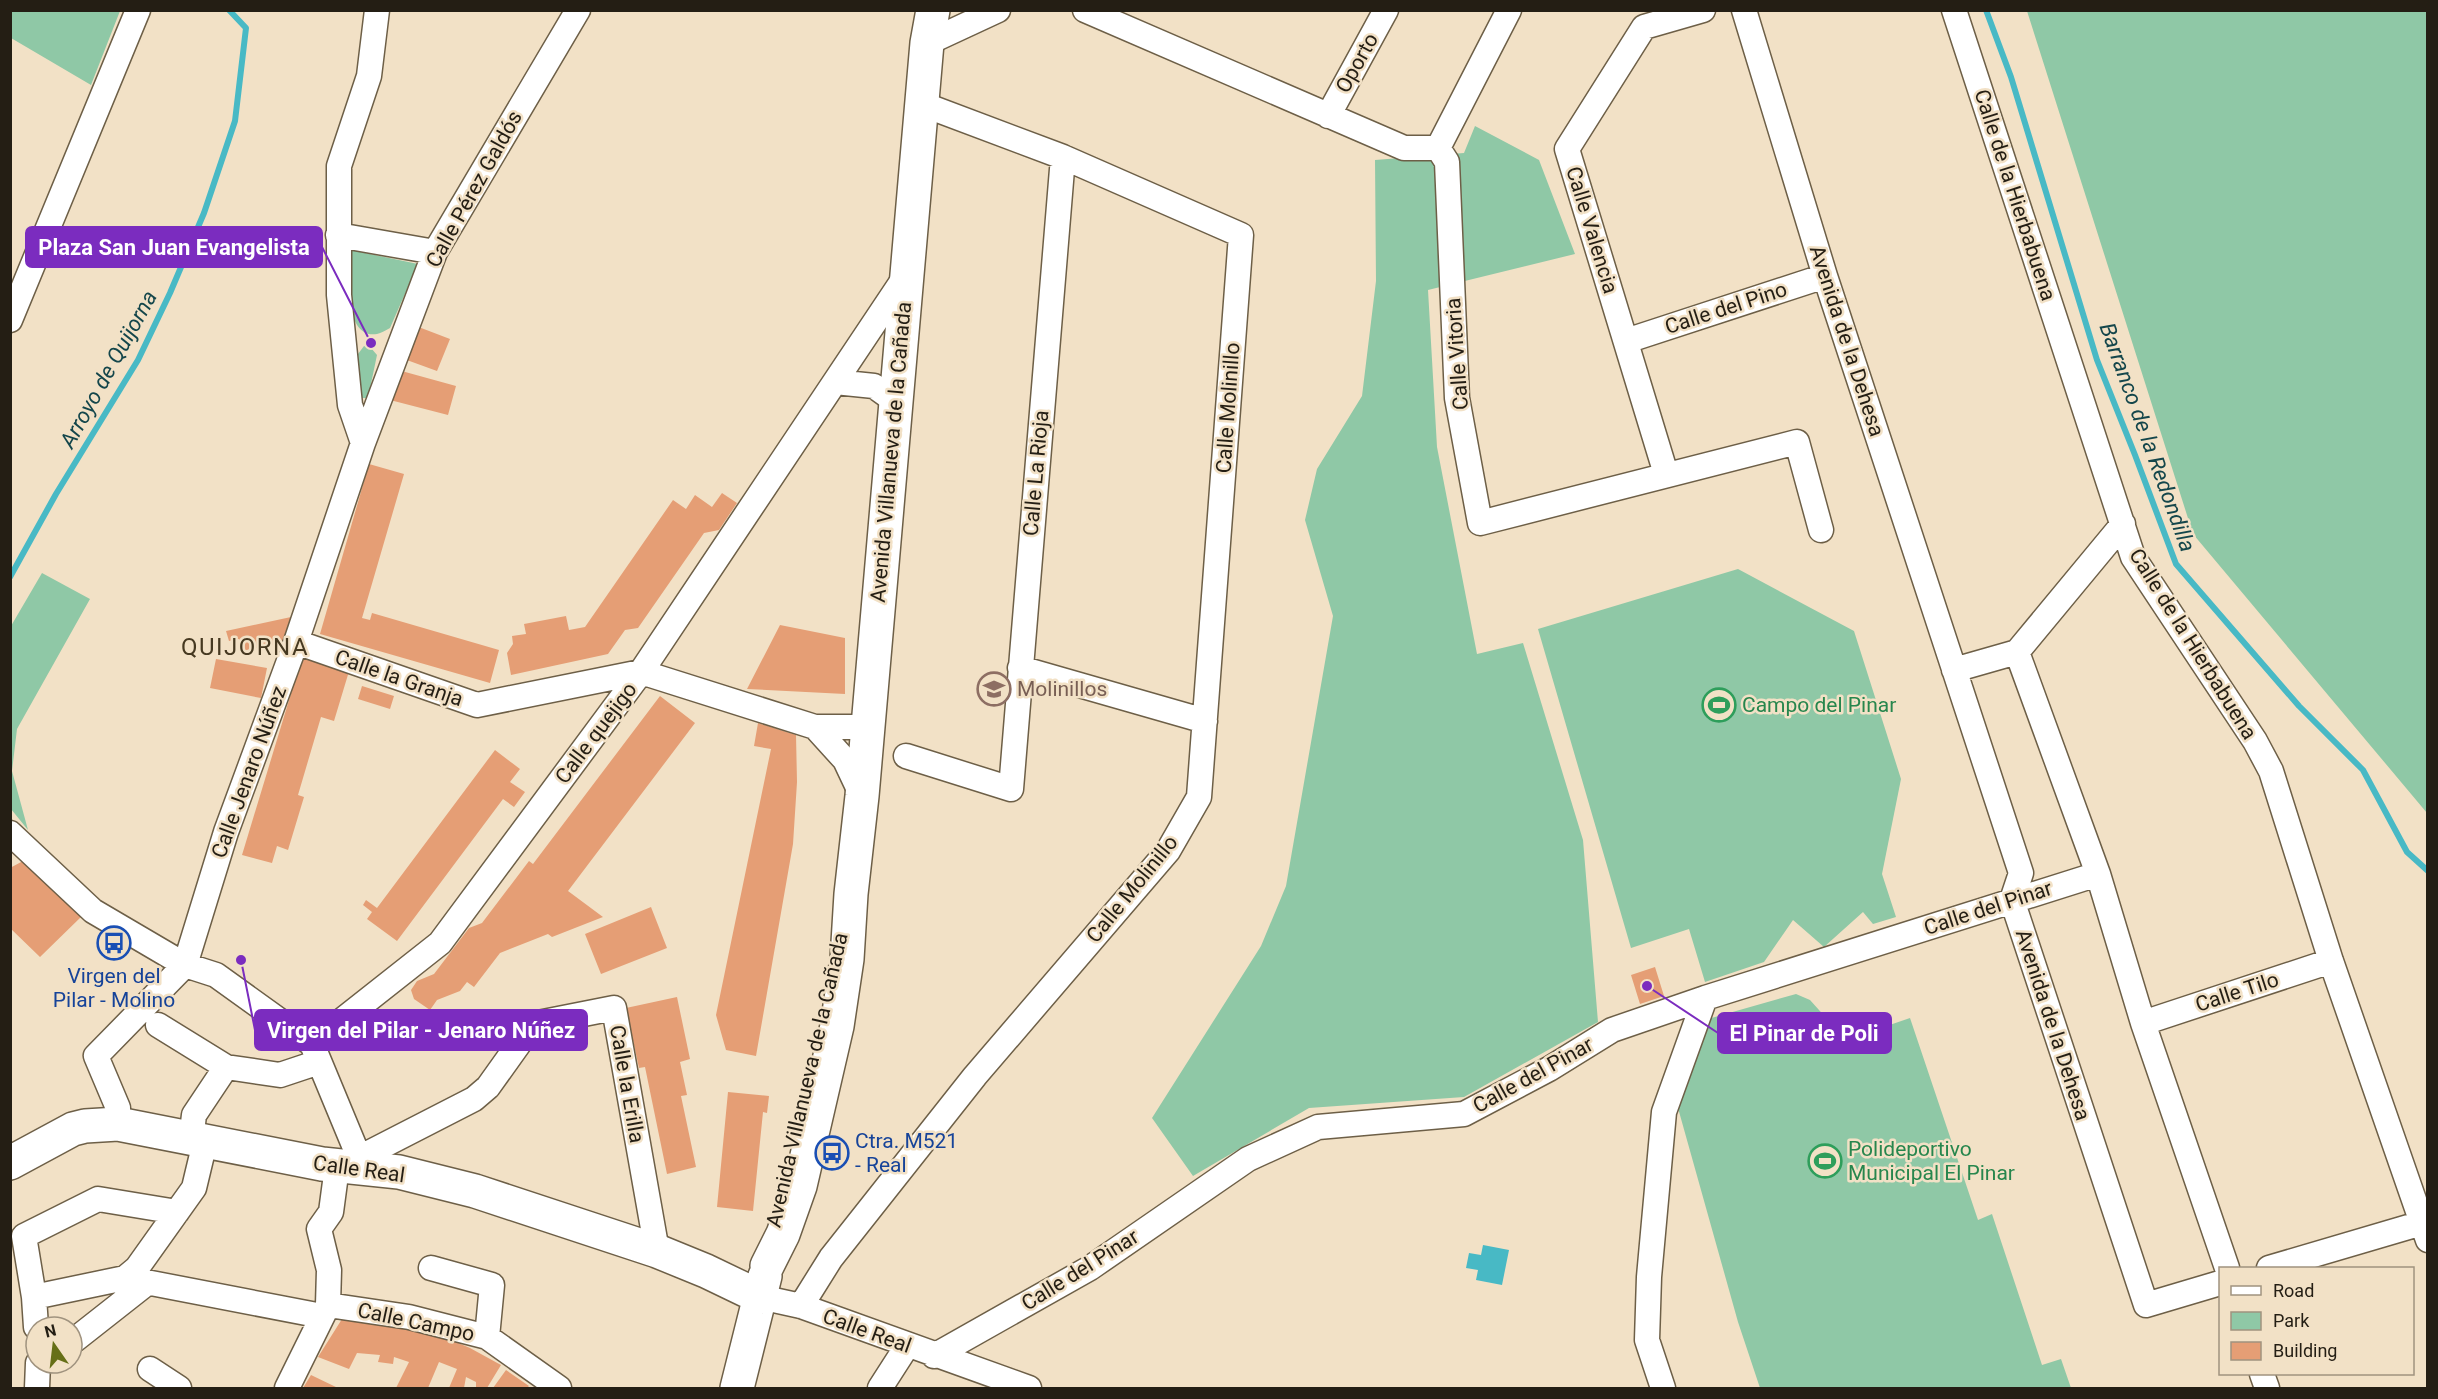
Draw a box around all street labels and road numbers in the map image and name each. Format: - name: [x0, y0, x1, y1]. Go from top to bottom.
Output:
- street label: Oporto: [1331, 29, 1383, 97]
- street label: Calle de la Hierbabuena: [1969, 86, 2061, 304]
- street label: Calle Pérez Galdós: [421, 107, 527, 271]
- street label: Calle Valencia: [1561, 164, 1623, 296]
- street label: Avenida de la Dehesa: [1805, 242, 1889, 440]
- street label: Calle del Pino: [1662, 277, 1790, 339]
- street label: Calle Vitoria: [1441, 297, 1473, 411]
- street label: Avenida Villanueva de la Cañada: [866, 301, 916, 603]
- street label: Calle Molinillo: [1211, 342, 1245, 474]
- street label: Calle La Rioja: [1019, 409, 1053, 537]
- street label: Calle de la Hierbabuena: [2124, 544, 2262, 744]
- street label: Calle la Granja: [332, 645, 466, 711]
- street label: Calle quejigo: [550, 678, 642, 788]
- street label: Calle Jenaro Núñez: [207, 683, 291, 861]
- street label: Calle Molinillo: [1081, 831, 1183, 947]
- street label: Calle del Pinar: [1921, 876, 2055, 940]
- street label: Avenida de la Dehesa: [2011, 926, 2095, 1124]
- street label: Avenida Villanueva de la Cañada: [761, 930, 853, 1230]
- street label: Calle Tilo: [2192, 967, 2282, 1017]
- street label: Calle la Erilla: [605, 1023, 649, 1145]
- street label: Calle del Pinar: [1469, 1032, 1597, 1118]
- street label: Calle Real: [312, 1151, 406, 1187]
- street label: Calle del Pinar: [1017, 1224, 1143, 1316]
- street label: Calle Campo: [355, 1298, 477, 1346]
- street label: Calle Real: [820, 1304, 914, 1358]

